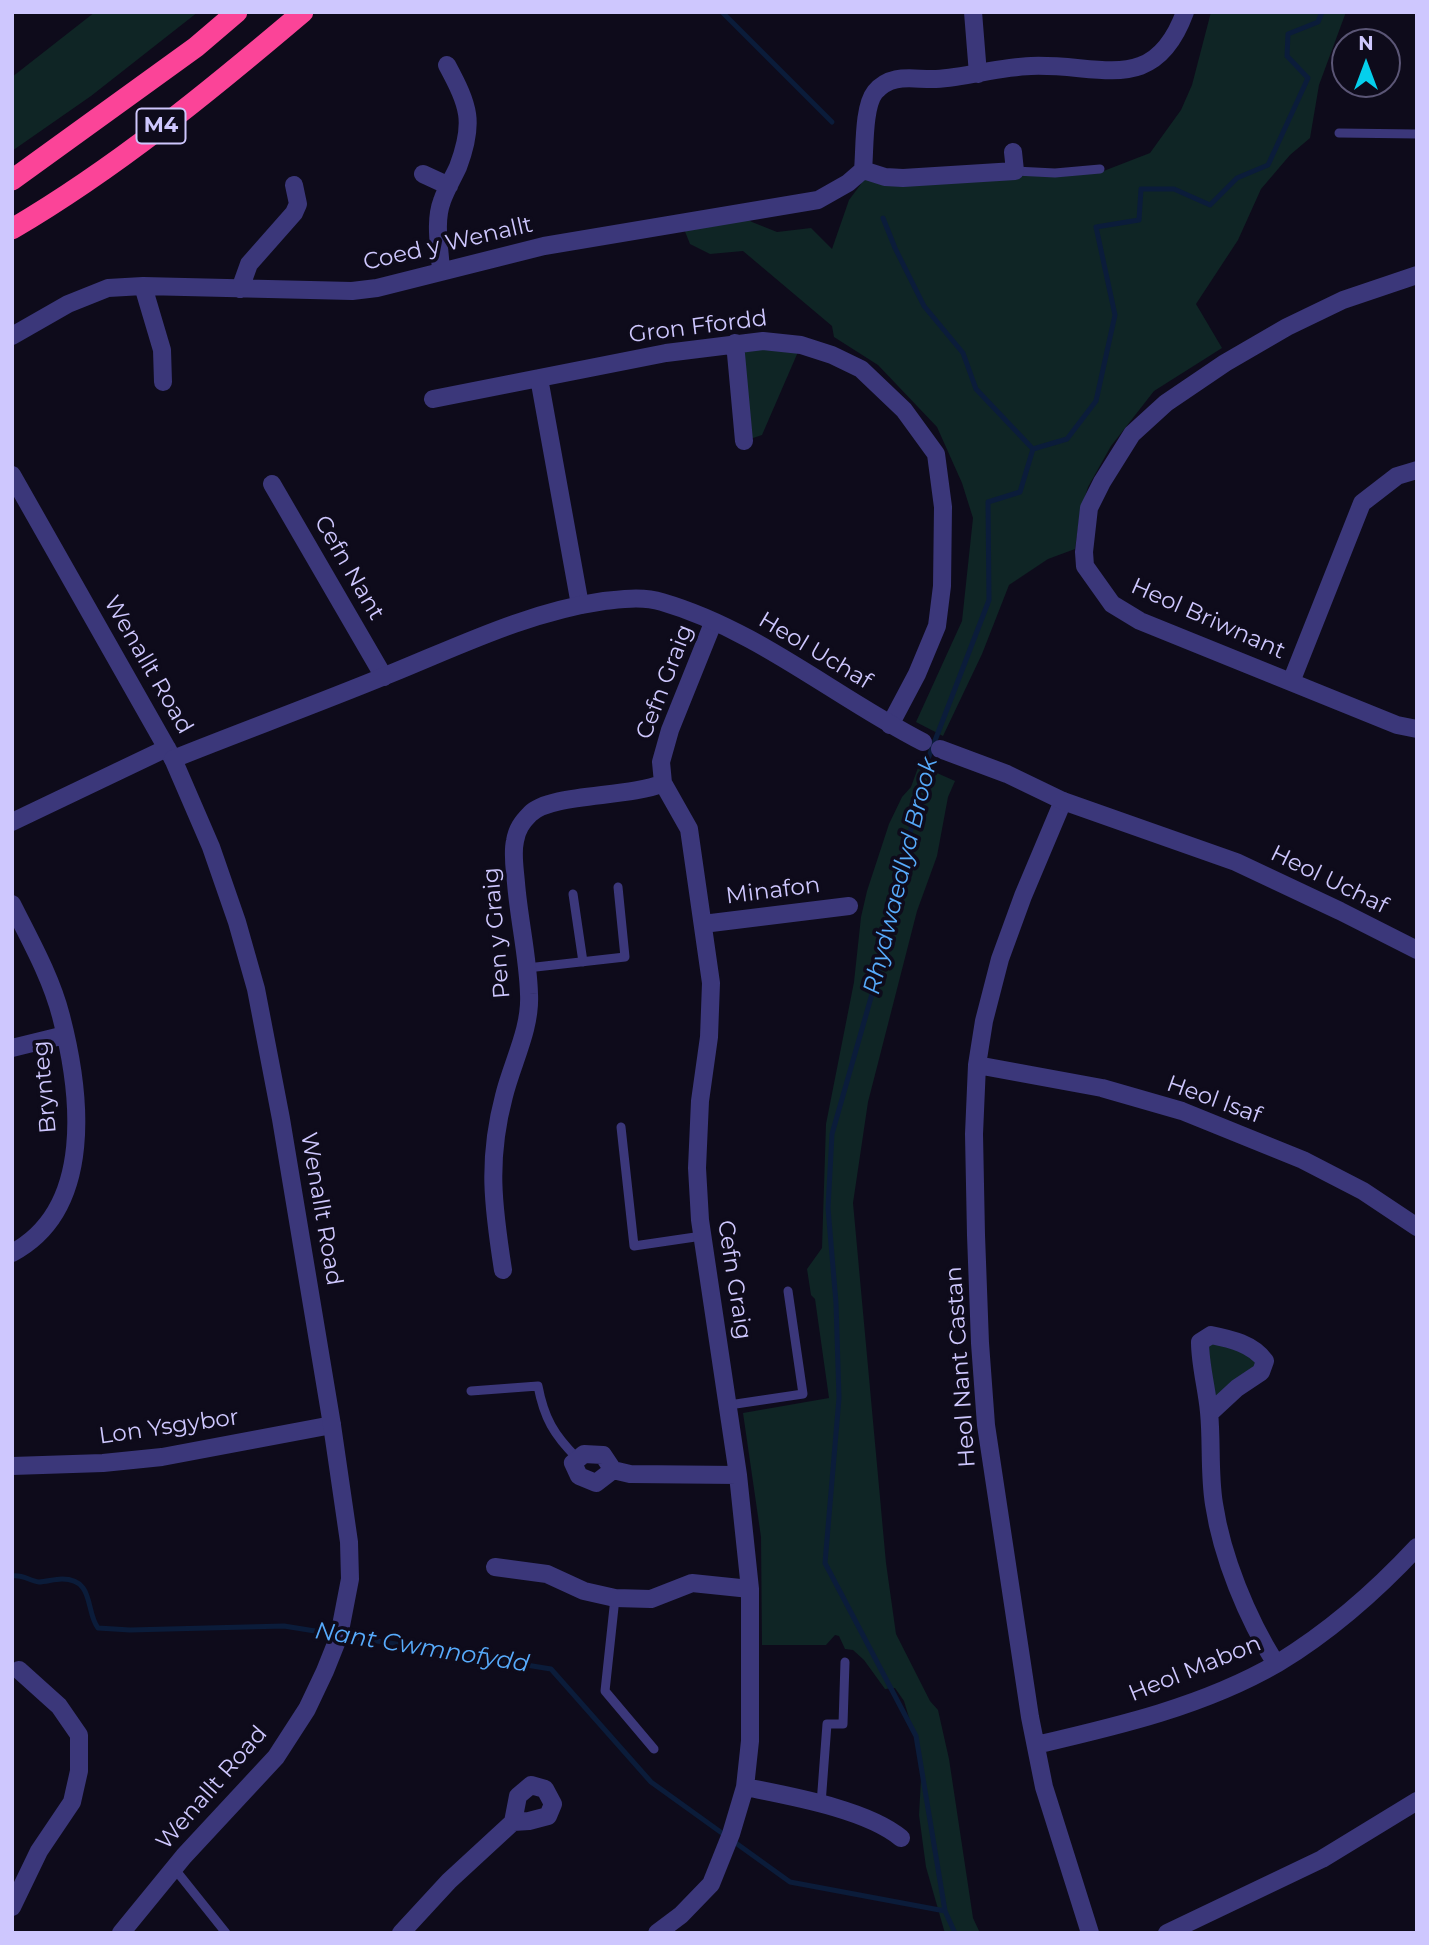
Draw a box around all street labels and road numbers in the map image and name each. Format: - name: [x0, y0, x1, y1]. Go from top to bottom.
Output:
- road number: M4: [136, 108, 186, 144]
- street label: Coed y Wenallt: [361, 211, 535, 277]
- street label: Gron Ffordd: [627, 305, 769, 349]
- street label: Cefn Nant: [308, 511, 390, 625]
- street label: Heol Briwnant: [1127, 573, 1289, 665]
- street label: Wenallt Road: [97, 591, 199, 739]
- street label: Heol Uchaf: [753, 606, 877, 696]
- street label: Cefn Graig: [631, 621, 699, 743]
- street label: Heol Uchaf: [1266, 840, 1392, 920]
- street label: Pen y Graig: [478, 866, 516, 1000]
- street label: Minafon: [724, 872, 822, 910]
- street label: Brynteg: [27, 1039, 63, 1135]
- street label: Heol Isaf: [1163, 1070, 1265, 1130]
- street label: Wenallt Road: [294, 1130, 348, 1288]
- street label: Cefn Graig: [711, 1218, 757, 1342]
- street label: Heol Nant Castan: [940, 1266, 982, 1468]
- street label: Lon Ysgybor: [97, 1404, 241, 1450]
- street label: Heol Mabon: [1125, 1630, 1265, 1708]
- street label: Wenallt Road: [151, 1720, 273, 1856]

